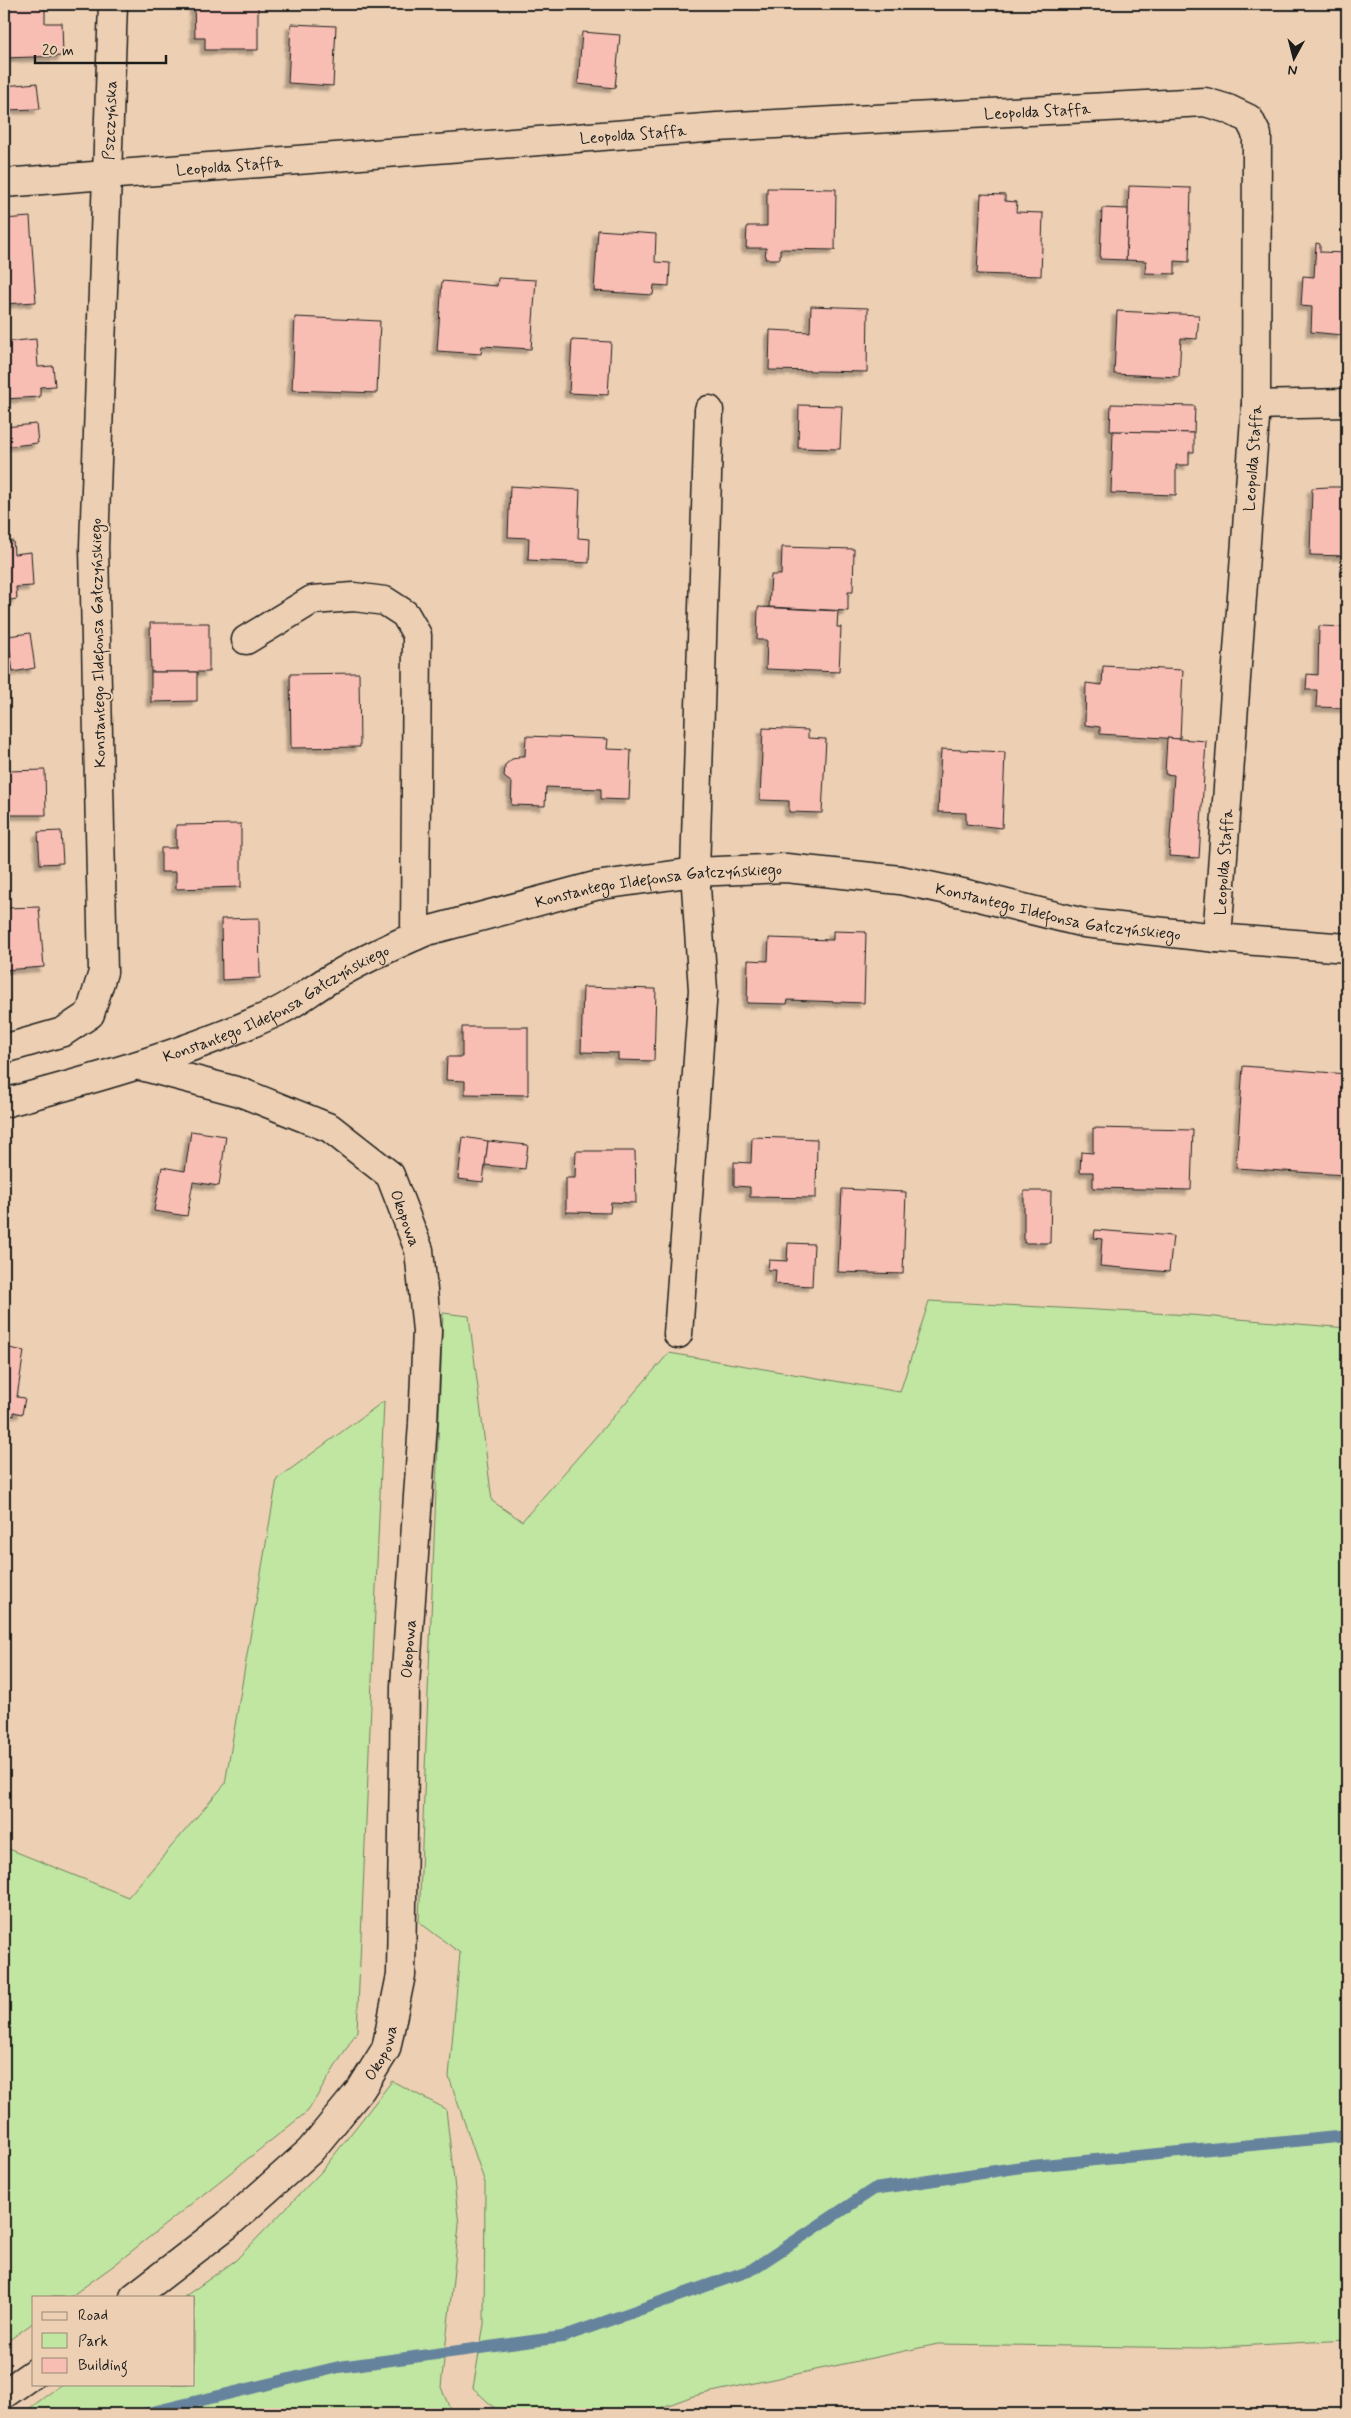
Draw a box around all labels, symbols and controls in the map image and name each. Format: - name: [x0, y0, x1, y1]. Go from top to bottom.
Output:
- scale bar: [35, 32, 166, 64]
- north arrow: [1268, 32, 1318, 82]
- text: 20 m: [42, 41, 74, 61]
- text: N: [1287, 60, 1298, 79]
- street label: Pszczyńska: [99, 80, 122, 160]
- street label: Leopolda Staffa: [984, 99, 1092, 125]
- street label: Leopolda Staffa: [579, 120, 688, 150]
- street label: Leopolda Staffa: [175, 152, 284, 181]
- street label: Leopolda Staffa: [1239, 404, 1268, 512]
- street label: Konstantego Ildefonsa Gałczyńskiego: [86, 518, 113, 768]
- street label: Leopolda Staffa: [1210, 808, 1239, 916]
- street label: Konstantego Ildefonsa Gałczyńskiego: [533, 859, 783, 914]
- street label: Konstantego Ildefonsa Gałczyńskiego: [933, 879, 1182, 946]
- street label: Konstantego Ildefonsa Gałczyńskiego: [161, 940, 393, 1068]
- street label: Okopowa: [385, 1187, 425, 1250]
- street label: Okopowa: [397, 1619, 422, 1679]
- street label: Okopowa: [360, 2023, 403, 2085]
- legend: [32, 2296, 195, 2386]
- text: Road: [78, 2306, 108, 2326]
- text: Park: [78, 2332, 108, 2352]
- text: Building: [78, 2356, 128, 2377]

